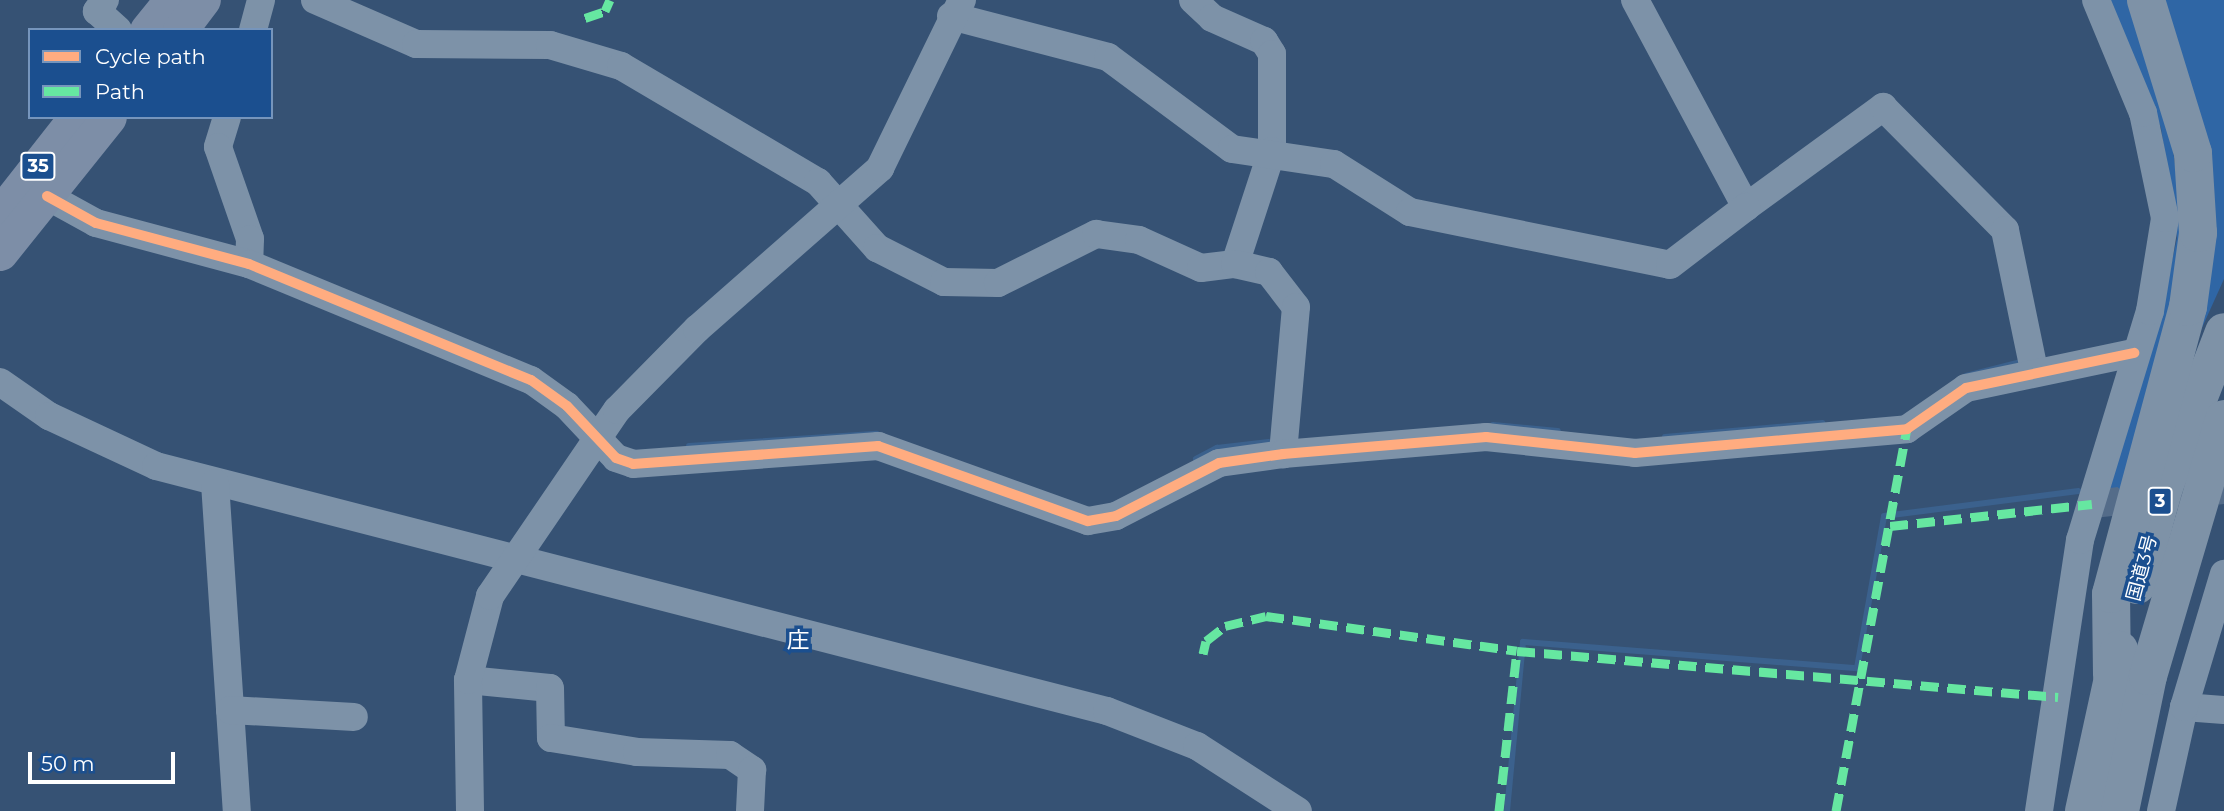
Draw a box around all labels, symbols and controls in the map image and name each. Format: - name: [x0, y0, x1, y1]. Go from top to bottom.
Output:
- legend: [28, 28, 273, 119]
- text: Cycle path: [95, 44, 206, 69]
- text: Path: [95, 79, 145, 104]
- road number: 35: [19, 152, 57, 181]
- road number: 3: [2146, 486, 2174, 516]
- street label: 国道3号: [2122, 532, 2162, 604]
- district label: 庄: [787, 626, 809, 654]
- scale bar: [32, 738, 178, 782]
- text: 50 m: [41, 751, 95, 776]

